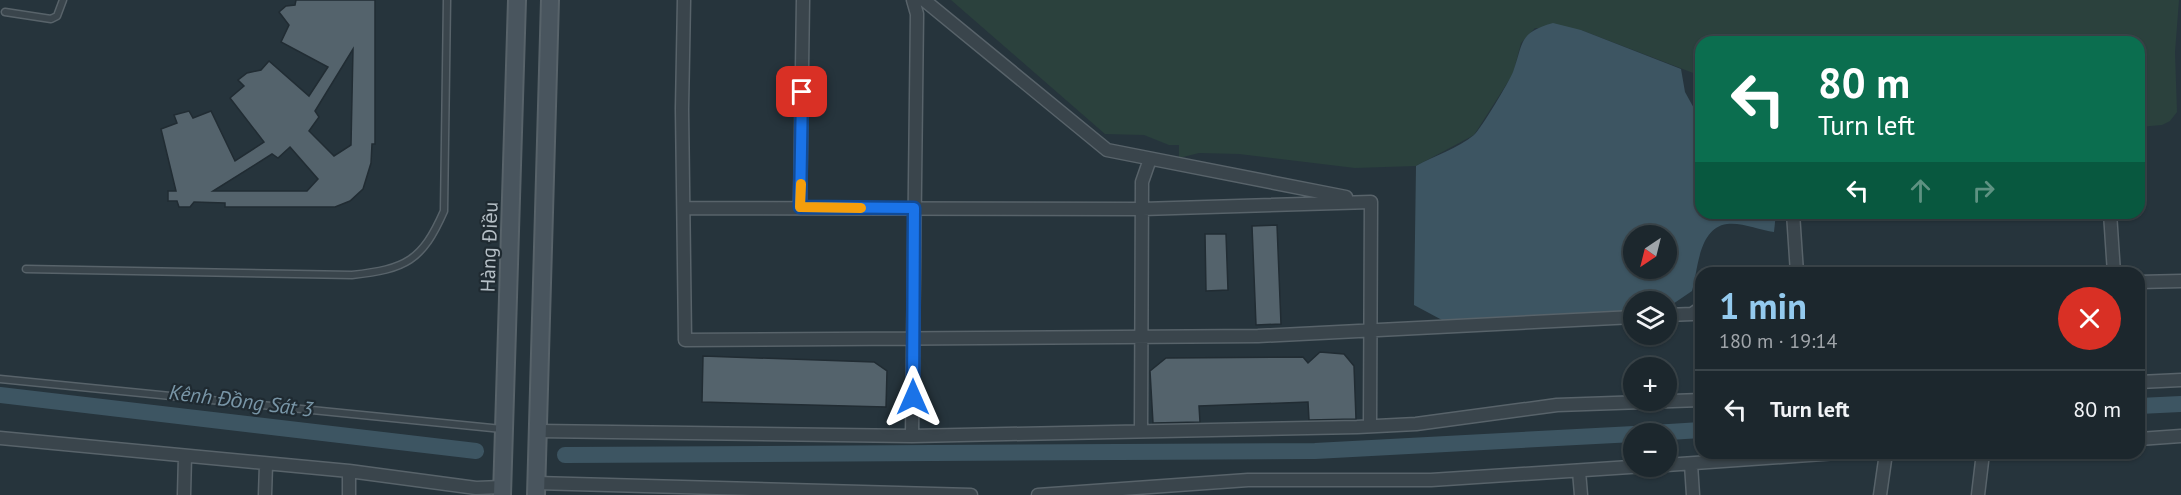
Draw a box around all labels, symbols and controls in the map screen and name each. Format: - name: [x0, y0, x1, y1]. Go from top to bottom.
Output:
- text: 80 m: [1818, 55, 1910, 110]
- icon: left: [1719, 60, 1797, 138]
- pin: [776, 66, 827, 117]
- icon: arrive: [785, 75, 818, 108]
- text: Turn left: [1818, 108, 1915, 142]
- icon: left: [1841, 174, 1874, 207]
- icon: ahead: [1904, 174, 1937, 207]
- icon: right: [1967, 174, 2000, 207]
- street label: Hàng Điều: [474, 201, 504, 293]
- north arrow: [1623, 225, 1677, 279]
- map controls: [1623, 225, 1677, 477]
- text: 1 min: [1719, 282, 1807, 329]
- button: close: [2058, 287, 2121, 350]
- button: layers: [1623, 291, 1677, 345]
- text: 180 m · 19:14: [1719, 328, 1837, 354]
- button: +: [1623, 357, 1677, 411]
- position arrow: [881, 365, 945, 429]
- water label: Kênh Đồng Sát 3: [168, 378, 316, 423]
- icon: left: [1719, 393, 1752, 426]
- text: Turn left: [1770, 395, 1850, 423]
- text: 80 m: [2073, 395, 2121, 423]
- button: −: [1623, 423, 1677, 477]

